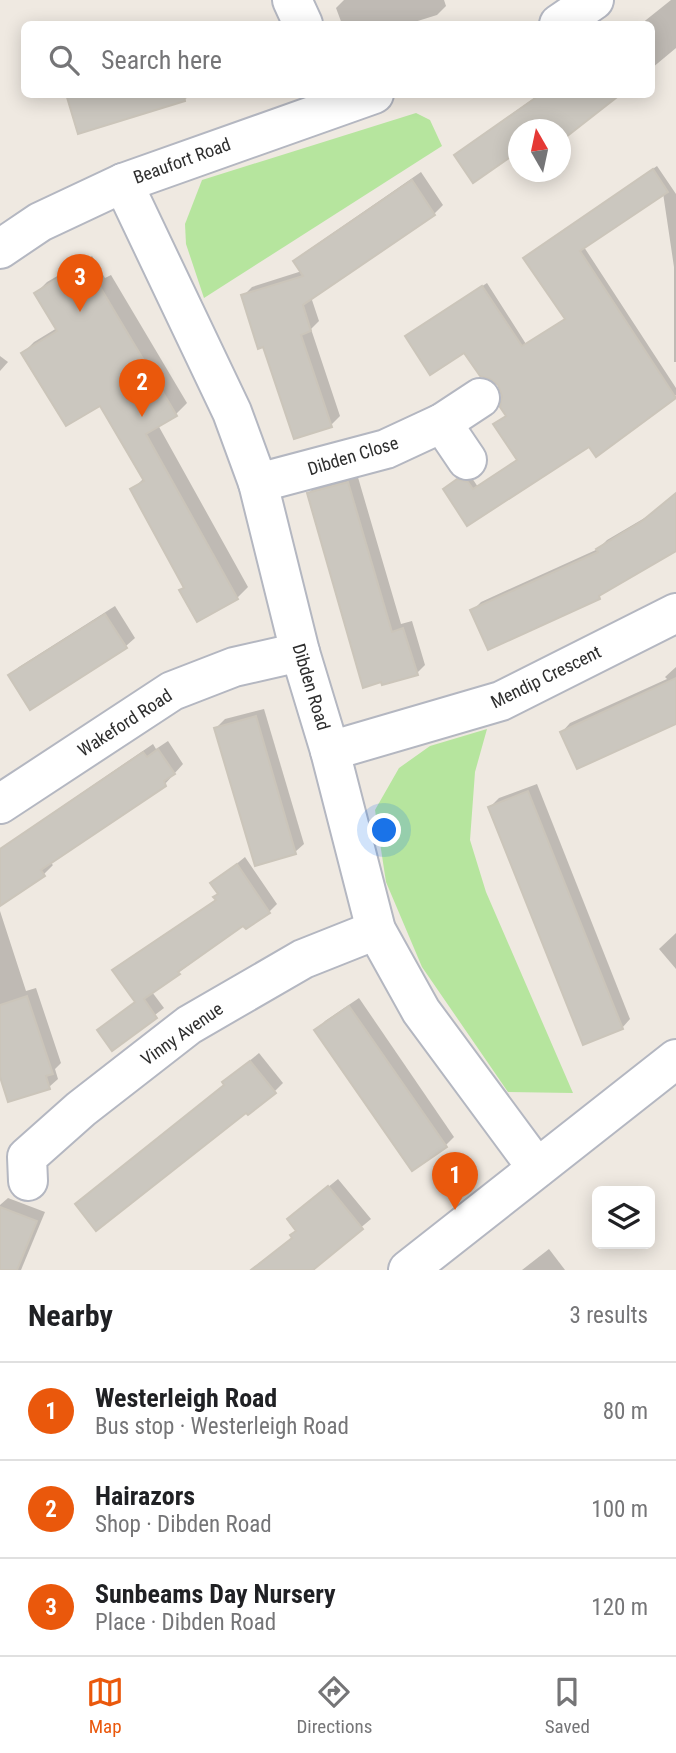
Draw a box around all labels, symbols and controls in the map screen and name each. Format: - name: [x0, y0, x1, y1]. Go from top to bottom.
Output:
- search box: [21, 21, 655, 98]
- icon: search: [45, 41, 83, 79]
- text: Search here: [101, 45, 222, 75]
- north arrow: [508, 119, 571, 182]
- street label: Beaufort Road: [130, 133, 233, 188]
- pin: 3: [57, 254, 103, 312]
- pin: 2: [119, 359, 165, 417]
- street label: Dibden Close: [305, 432, 401, 479]
- street label: Dibden Road: [288, 641, 335, 733]
- street label: Mendip Crescent: [487, 641, 604, 712]
- street label: Wakeford Road: [74, 684, 176, 761]
- your location: [367, 813, 401, 847]
- street label: Vinny Avenue: [137, 998, 227, 1069]
- pin: 1: [432, 1152, 478, 1210]
- map controls: [592, 1186, 655, 1249]
- button: layers: [592, 1186, 655, 1249]
- text: Nearby: [28, 1298, 113, 1333]
- text: 3 results: [570, 1302, 648, 1329]
- text: Westerleigh Road: [95, 1383, 277, 1413]
- text: 1: [45, 1398, 57, 1425]
- text: 80 m: [603, 1398, 648, 1425]
- text: Bus stop · Westerleigh Road: [95, 1413, 349, 1440]
- text: Hairazors: [95, 1481, 195, 1511]
- text: 2: [45, 1496, 57, 1523]
- text: 100 m: [591, 1496, 648, 1523]
- text: Shop · Dibden Road: [95, 1511, 272, 1538]
- text: Sunbeams Day Nursery: [95, 1579, 336, 1609]
- text: 3: [45, 1594, 57, 1621]
- text: 120 m: [591, 1594, 648, 1621]
- text: Place · Dibden Road: [95, 1609, 276, 1636]
- tab: Map: [86, 1673, 124, 1738]
- tab: Directions: [296, 1673, 372, 1738]
- tab: Saved: [545, 1673, 590, 1738]

